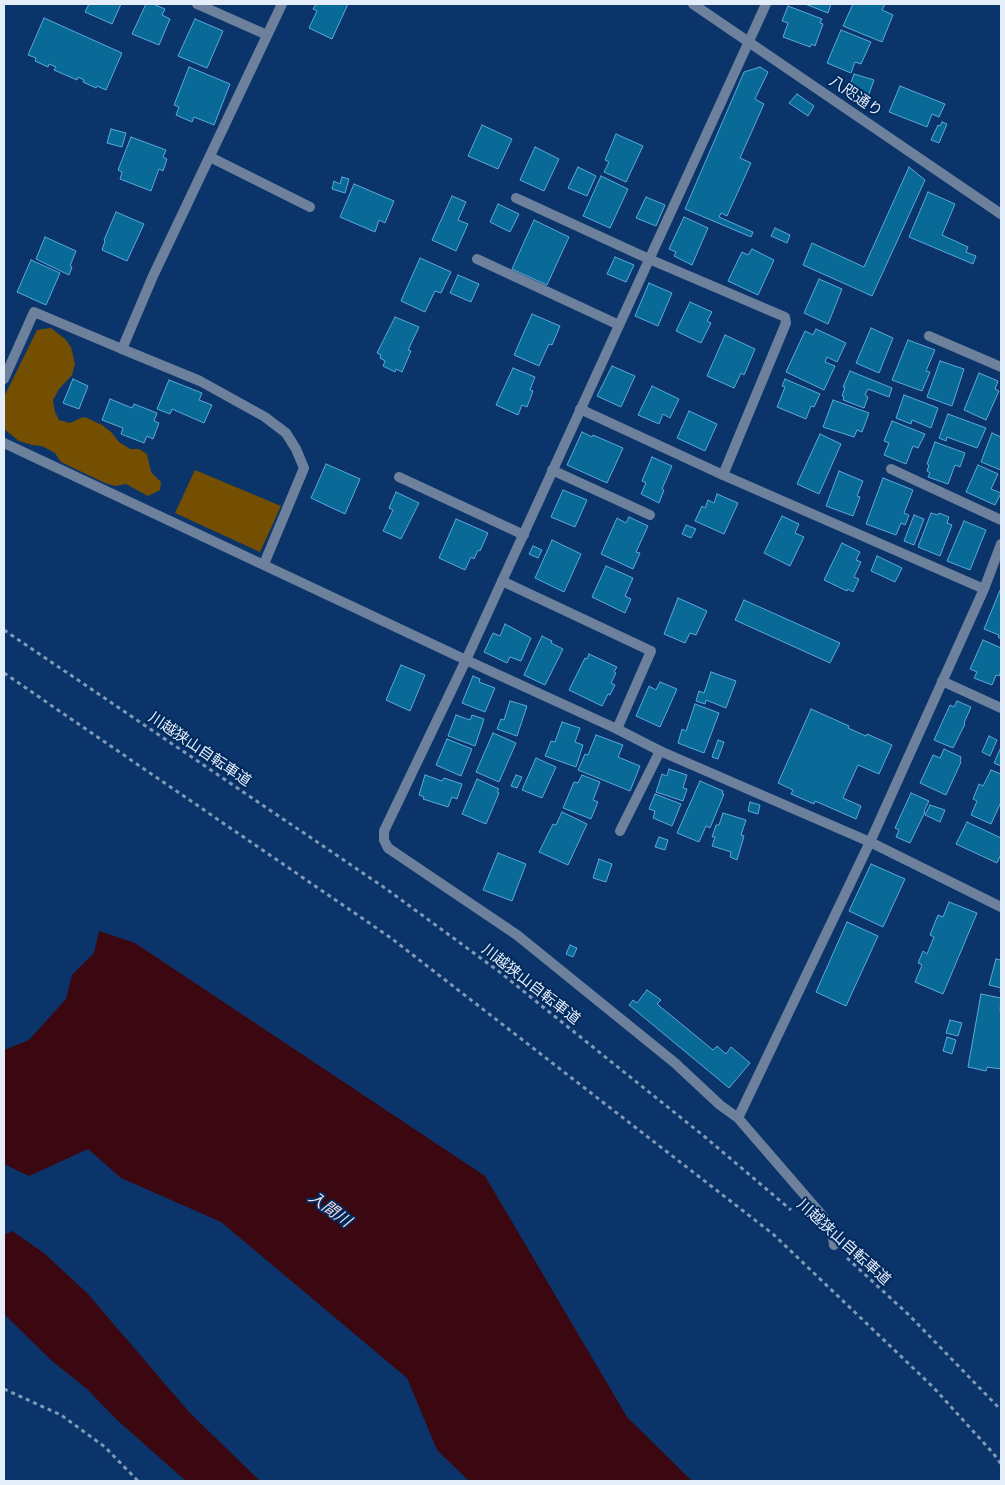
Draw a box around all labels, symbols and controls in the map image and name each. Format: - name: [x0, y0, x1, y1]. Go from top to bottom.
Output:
- street label: 八咫通り: [826, 72, 886, 120]
- street label: 川越狭山自転車道: [145, 708, 255, 790]
- street label: 川越狭山自転車道: [478, 940, 584, 1028]
- water label: 入間川: [305, 1187, 355, 1231]
- street label: 川越狭山自転車道: [793, 1195, 895, 1289]

